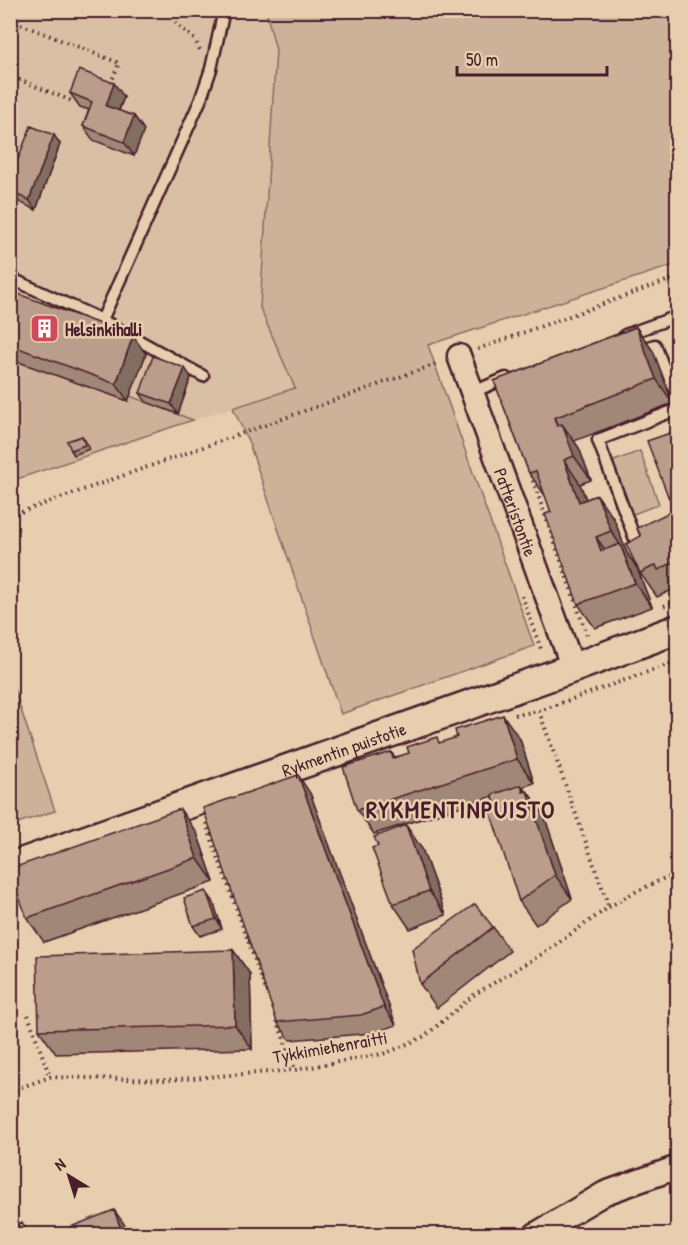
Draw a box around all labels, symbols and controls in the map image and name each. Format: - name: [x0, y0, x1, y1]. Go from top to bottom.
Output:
- scale bar: [457, 39, 607, 77]
- text: 50 m: [466, 47, 498, 72]
- building icon: Helsinkihalli: [28, 313, 60, 345]
- place label: Helsinkihalli: [65, 317, 142, 342]
- street label: Patteristontie: [488, 464, 544, 560]
- street label: Rykmentin puistotie: [278, 716, 409, 783]
- district label: RYKMENTINPUISTO: [366, 793, 556, 825]
- street label: Tykkimiehenraitti: [271, 1025, 389, 1069]
- north arrow: [39, 1146, 99, 1206]
- text: N: [50, 1153, 70, 1175]

